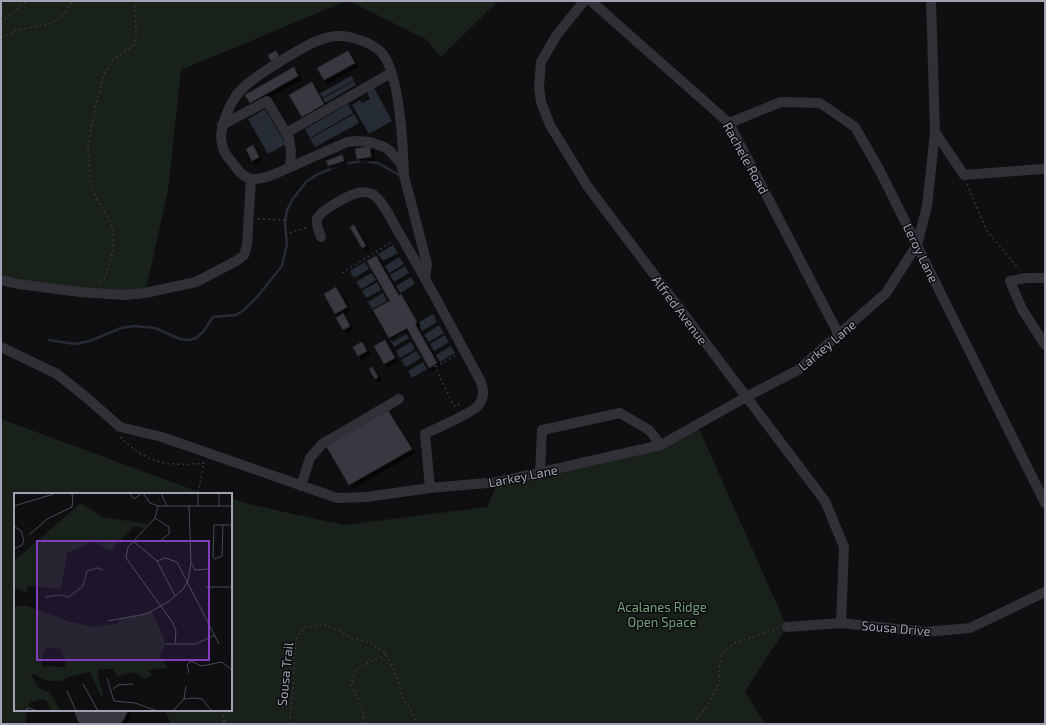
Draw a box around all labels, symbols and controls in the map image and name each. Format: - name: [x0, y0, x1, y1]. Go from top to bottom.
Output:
- street label: Rachele Road: [720, 119, 772, 197]
- street label: Leroy Lane: [900, 221, 942, 285]
- street label: Alfred Avenue: [649, 272, 711, 348]
- street label: Larkey Lane: [795, 316, 859, 374]
- street label: Larkey Lane: [487, 461, 559, 491]
- inset map: [14, 493, 232, 711]
- park label: Acalanes Ridge Open Space: [617, 599, 707, 630]
- street label: Sousa Drive: [861, 617, 931, 639]
- street label: Sousa Trail: [274, 641, 296, 707]

